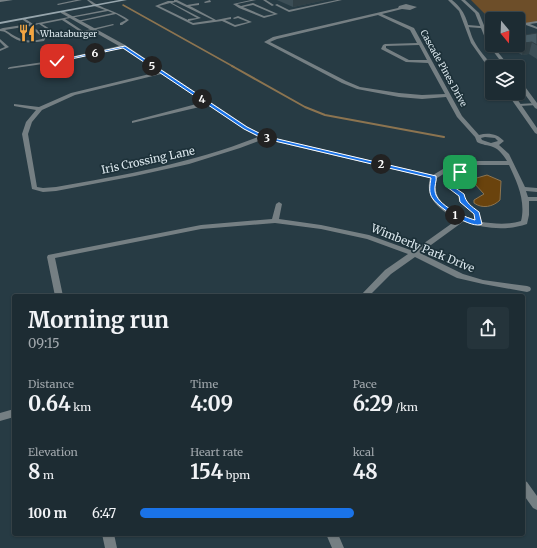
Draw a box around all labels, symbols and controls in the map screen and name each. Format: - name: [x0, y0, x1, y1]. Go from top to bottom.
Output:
- north arrow: [485, 12, 525, 52]
- map controls: [485, 12, 525, 100]
- restaurant icon: Whataburger: [17, 23, 37, 43]
- place label: Whataburger: [39, 28, 97, 39]
- street label: Cascade Pines Drive: [418, 28, 470, 109]
- pin: 6: [85, 43, 105, 63]
- pin: [40, 44, 74, 78]
- text: 6: [92, 46, 98, 60]
- icon: check: [46, 50, 68, 72]
- pin: 5: [142, 56, 162, 76]
- text: 5: [149, 59, 155, 73]
- button: layers: [485, 60, 525, 100]
- pin: 4: [192, 89, 212, 109]
- text: 4: [199, 92, 206, 106]
- pin: 3: [257, 128, 277, 148]
- text: 3: [264, 131, 270, 145]
- street label: Iris Crossing Lane: [100, 143, 196, 177]
- pin: 2: [371, 154, 391, 174]
- pin: [443, 155, 477, 189]
- text: 2: [378, 157, 384, 171]
- icon: arrive: [449, 161, 471, 183]
- pin: 1: [445, 205, 465, 225]
- text: 1: [452, 208, 458, 222]
- street label: Wimberly Park Drive: [368, 220, 477, 275]
- text: Morning run: [28, 306, 169, 334]
- button: share: [467, 307, 509, 349]
- text: 09:15: [28, 335, 60, 352]
- text: Distance: [28, 377, 74, 391]
- text: Time: [190, 377, 218, 391]
- text: Pace: [353, 377, 377, 391]
- text: 0.64: [28, 391, 71, 416]
- text: 4:09: [190, 391, 233, 416]
- text: 6:29: [353, 391, 393, 416]
- text: km: [71, 400, 91, 414]
- text: /km: [393, 400, 418, 414]
- text: Elevation: [28, 445, 78, 459]
- text: Heart rate: [190, 445, 243, 459]
- text: kcal: [353, 445, 374, 459]
- text: 8: [28, 459, 40, 484]
- text: 154: [190, 459, 223, 484]
- text: 48: [353, 459, 378, 484]
- text: m: [40, 468, 54, 482]
- text: bpm: [223, 468, 250, 482]
- text: 100 m: [28, 505, 67, 522]
- text: 6:47: [92, 505, 116, 522]

